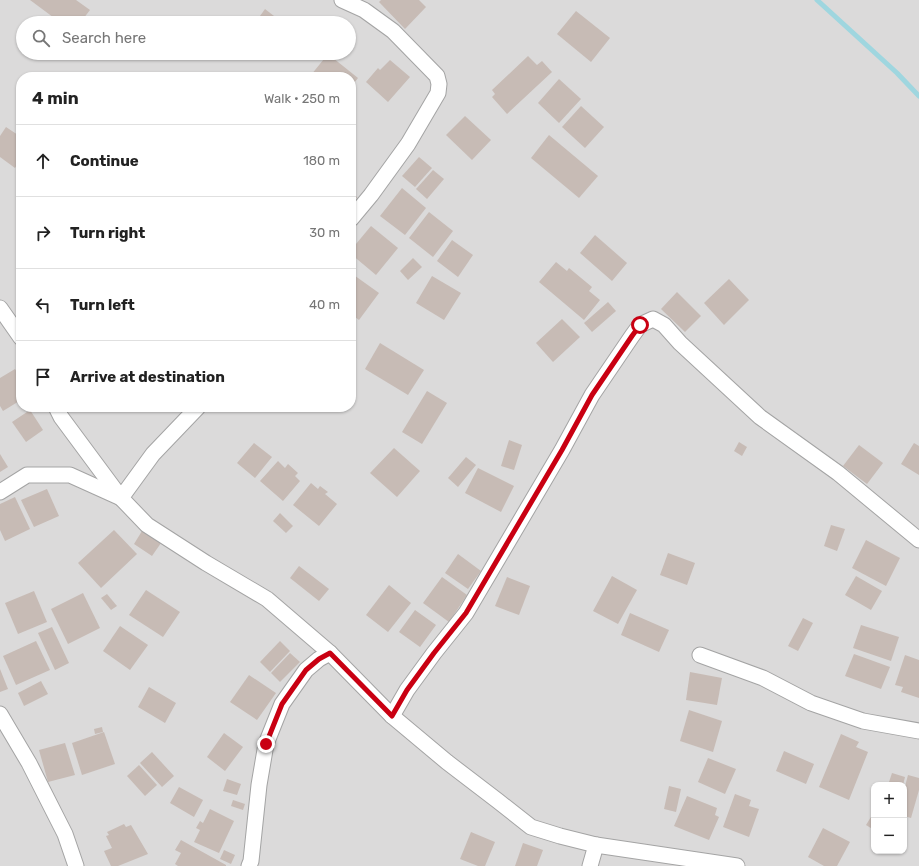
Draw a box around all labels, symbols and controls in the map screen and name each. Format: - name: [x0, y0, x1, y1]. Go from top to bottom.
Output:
- search box: [16, 16, 356, 60]
- icon: search: [30, 27, 52, 49]
- text: Search here: [62, 29, 146, 47]
- text: 4 min: [32, 88, 79, 108]
- text: Walk · 250 m: [264, 91, 340, 106]
- icon: ahead: [32, 150, 54, 172]
- text: Continue: [70, 152, 139, 170]
- text: 180 m: [303, 153, 340, 168]
- icon: right: [32, 222, 54, 244]
- text: Turn right: [70, 224, 145, 242]
- text: 30 m: [309, 225, 340, 240]
- icon: left: [32, 294, 54, 316]
- text: Turn left: [70, 296, 135, 314]
- text: 40 m: [309, 297, 340, 312]
- route start: [631, 316, 649, 334]
- icon: arrive: [32, 366, 54, 388]
- text: Arrive at destination: [70, 368, 225, 386]
- route end: [257, 735, 275, 753]
- map controls: [871, 782, 907, 854]
- button: +: [871, 782, 907, 818]
- button: −: [871, 818, 907, 854]

